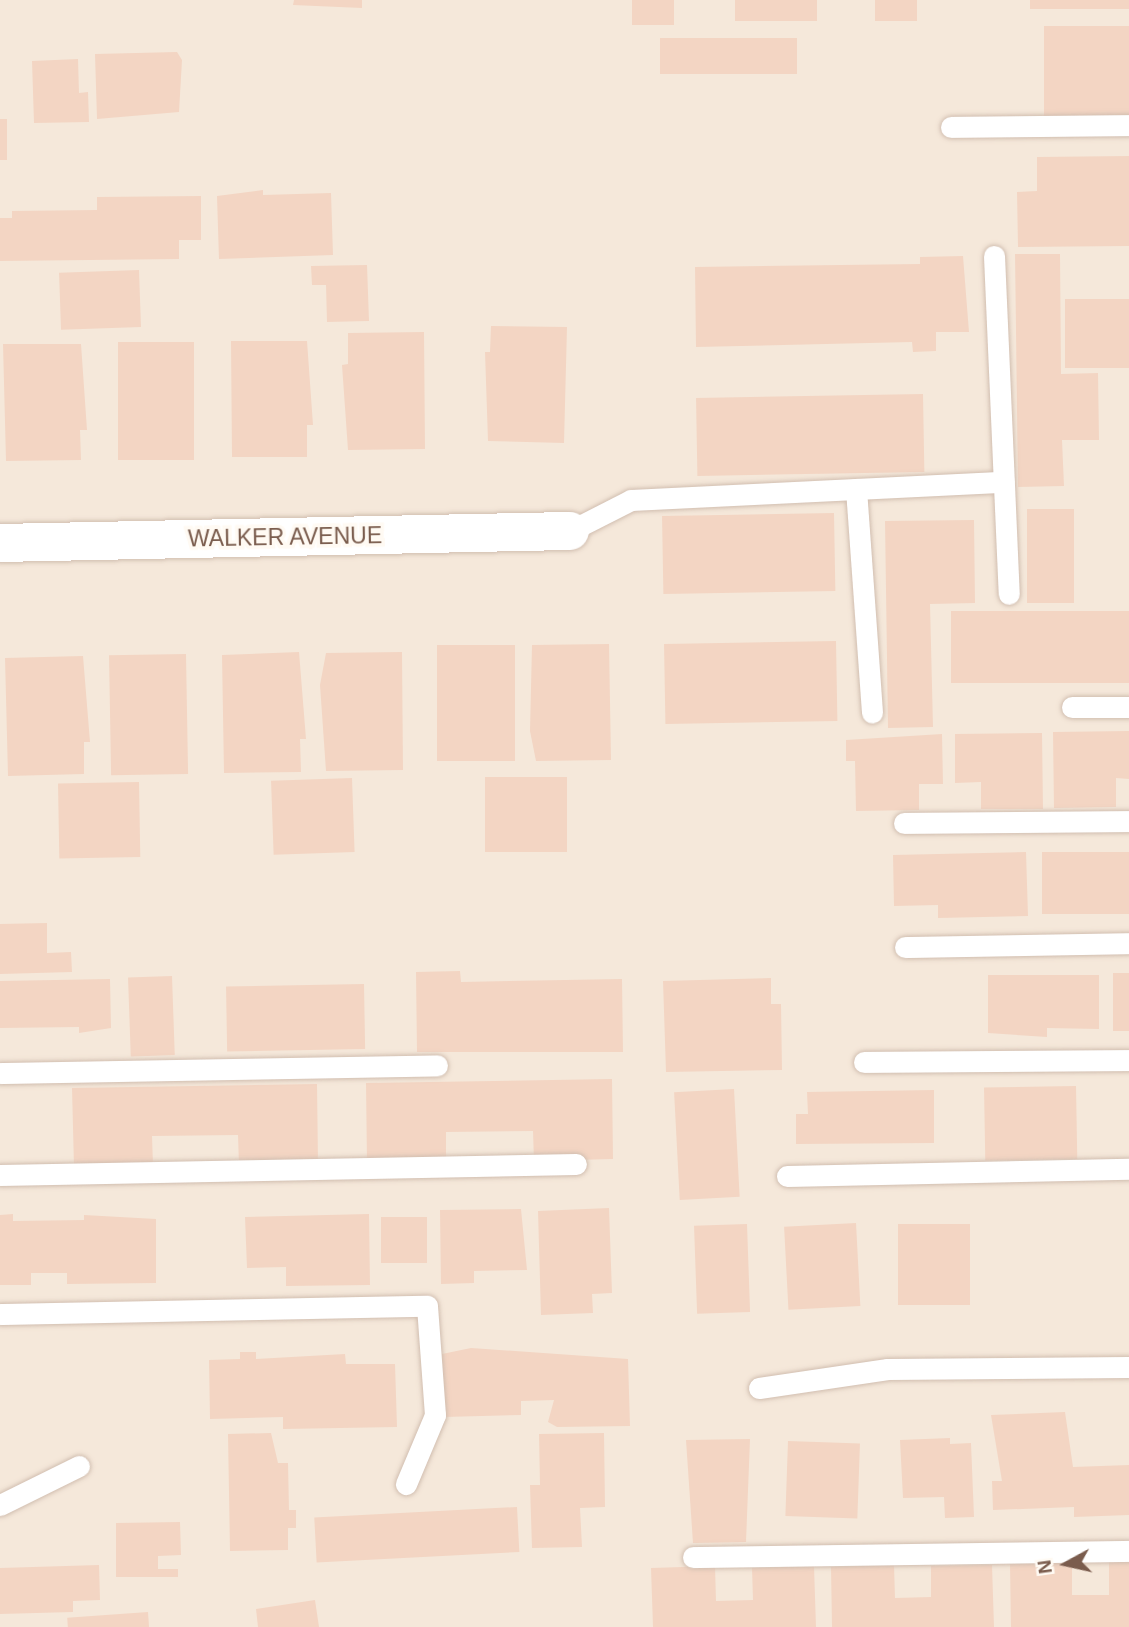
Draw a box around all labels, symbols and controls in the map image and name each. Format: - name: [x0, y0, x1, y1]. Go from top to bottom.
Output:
- street label: WALKER AVENUE: [187, 521, 383, 553]
- north arrow: [1031, 1529, 1101, 1599]
- text: N: [1033, 1559, 1056, 1575]

